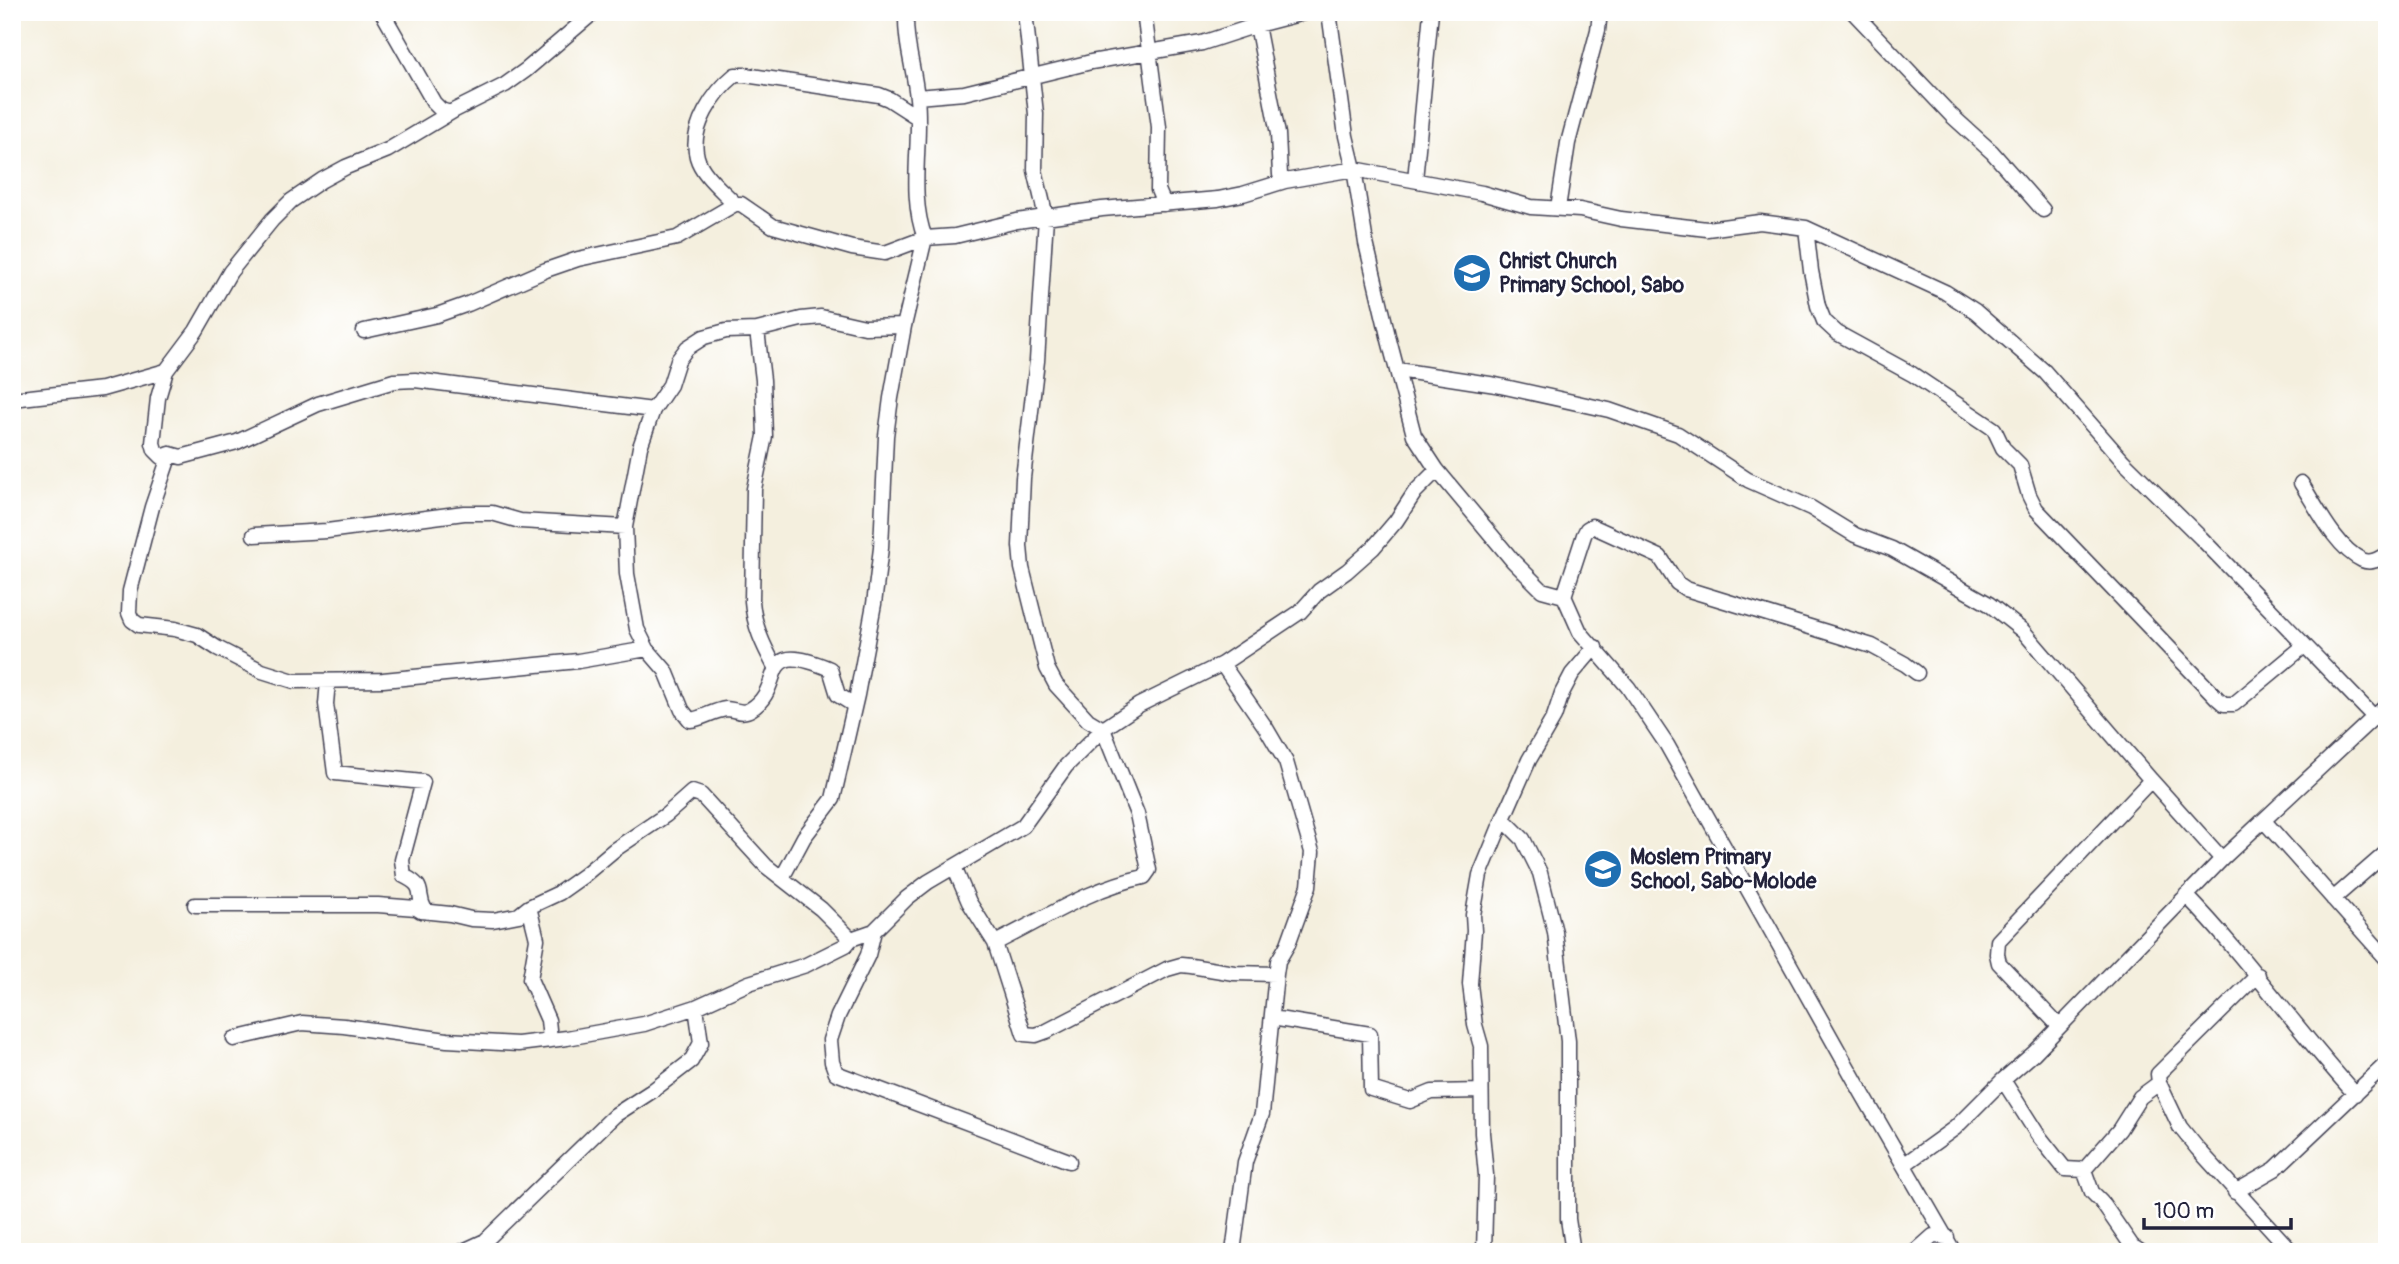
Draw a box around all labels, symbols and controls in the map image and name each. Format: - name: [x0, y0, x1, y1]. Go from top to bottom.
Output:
- place label: Christ Church Primary School, Sabo: [1499, 248, 1685, 299]
- school or university icon: Christ Church Primary School, Sabo: [1451, 252, 1493, 294]
- place label: Moslem Primary School, Sabo-Molode: [1630, 844, 1817, 895]
- school or university icon: Moslem Primary School, Sabo-Molode: [1582, 848, 1624, 890]
- scale bar: [2144, 1187, 2290, 1231]
- text: 100 m: [2154, 1198, 2214, 1225]

